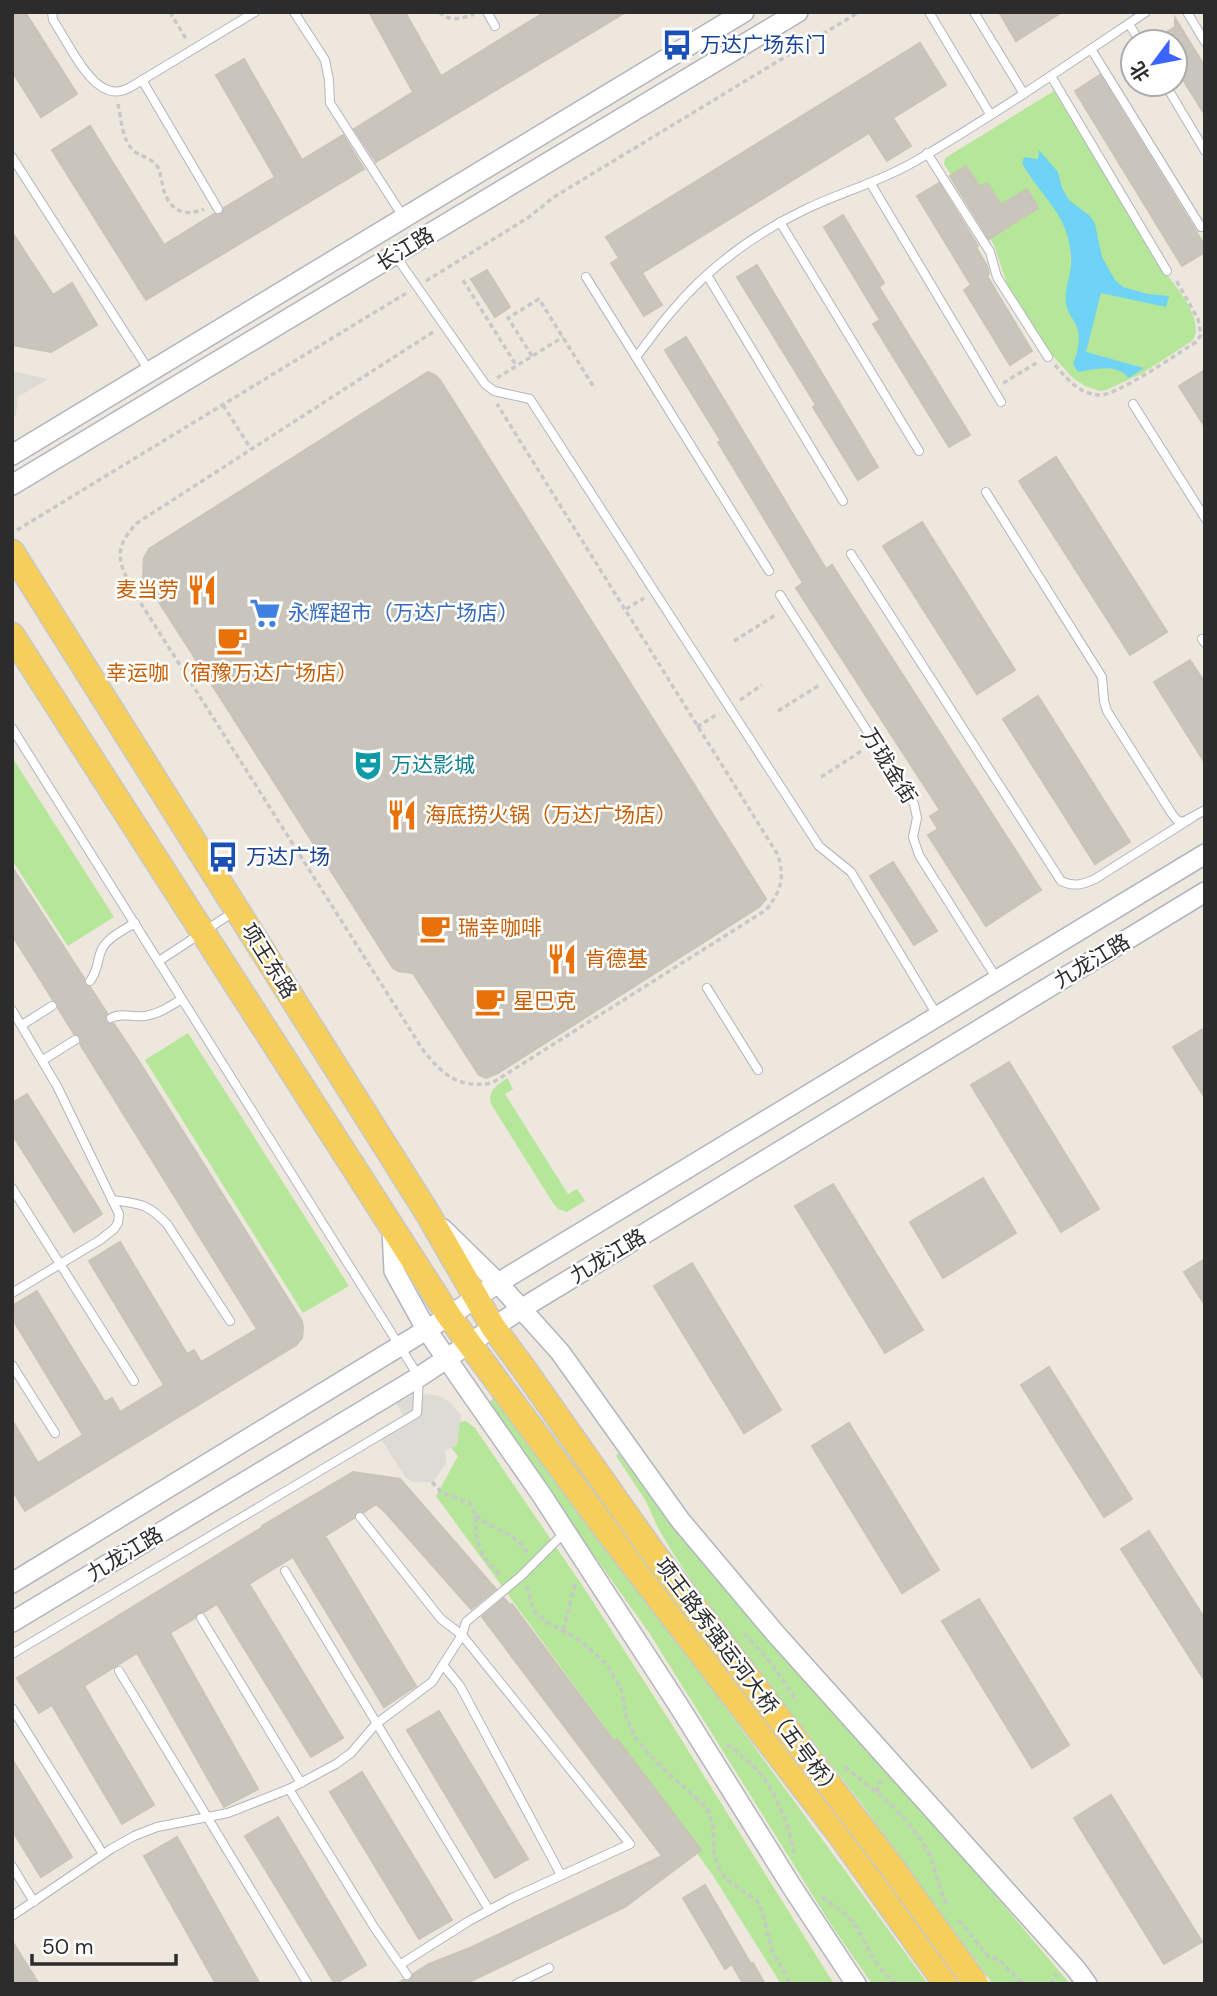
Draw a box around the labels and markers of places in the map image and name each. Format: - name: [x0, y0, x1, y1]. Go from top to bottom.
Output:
- bus stop icon: 万达广场东门: [660, 28, 694, 62]
- place label: 万达广场东门: [700, 31, 826, 59]
- restaurant icon: 麦当劳: [185, 573, 219, 607]
- place label: 麦当劳: [116, 576, 179, 604]
- supermarket icon: 永辉超市（万达广场店）: [248, 596, 282, 630]
- place label: 永辉超市（万达广场店）: [288, 599, 519, 627]
- cafe icon: 幸运咖（宿豫万达广场店）: [215, 623, 249, 657]
- place label: 幸运咖（宿豫万达广场店）: [106, 659, 358, 687]
- theatre icon: 万达影城: [351, 748, 385, 782]
- place label: 万达影城: [391, 751, 475, 779]
- restaurant icon: 海底捞火锅（万达广场店）: [385, 798, 419, 832]
- place label: 海底捞火锅（万达广场店）: [425, 801, 677, 829]
- bus stop icon: 万达广场: [206, 840, 240, 874]
- place label: 万达广场: [246, 843, 330, 871]
- cafe icon: 瑞幸咖啡: [418, 911, 452, 945]
- place label: 瑞幸咖啡: [458, 914, 542, 942]
- restaurant icon: 肯德基: [545, 942, 579, 976]
- place label: 肯德基: [585, 945, 648, 973]
- cafe icon: 星巴克: [473, 984, 507, 1018]
- place label: 星巴克: [513, 987, 576, 1015]

